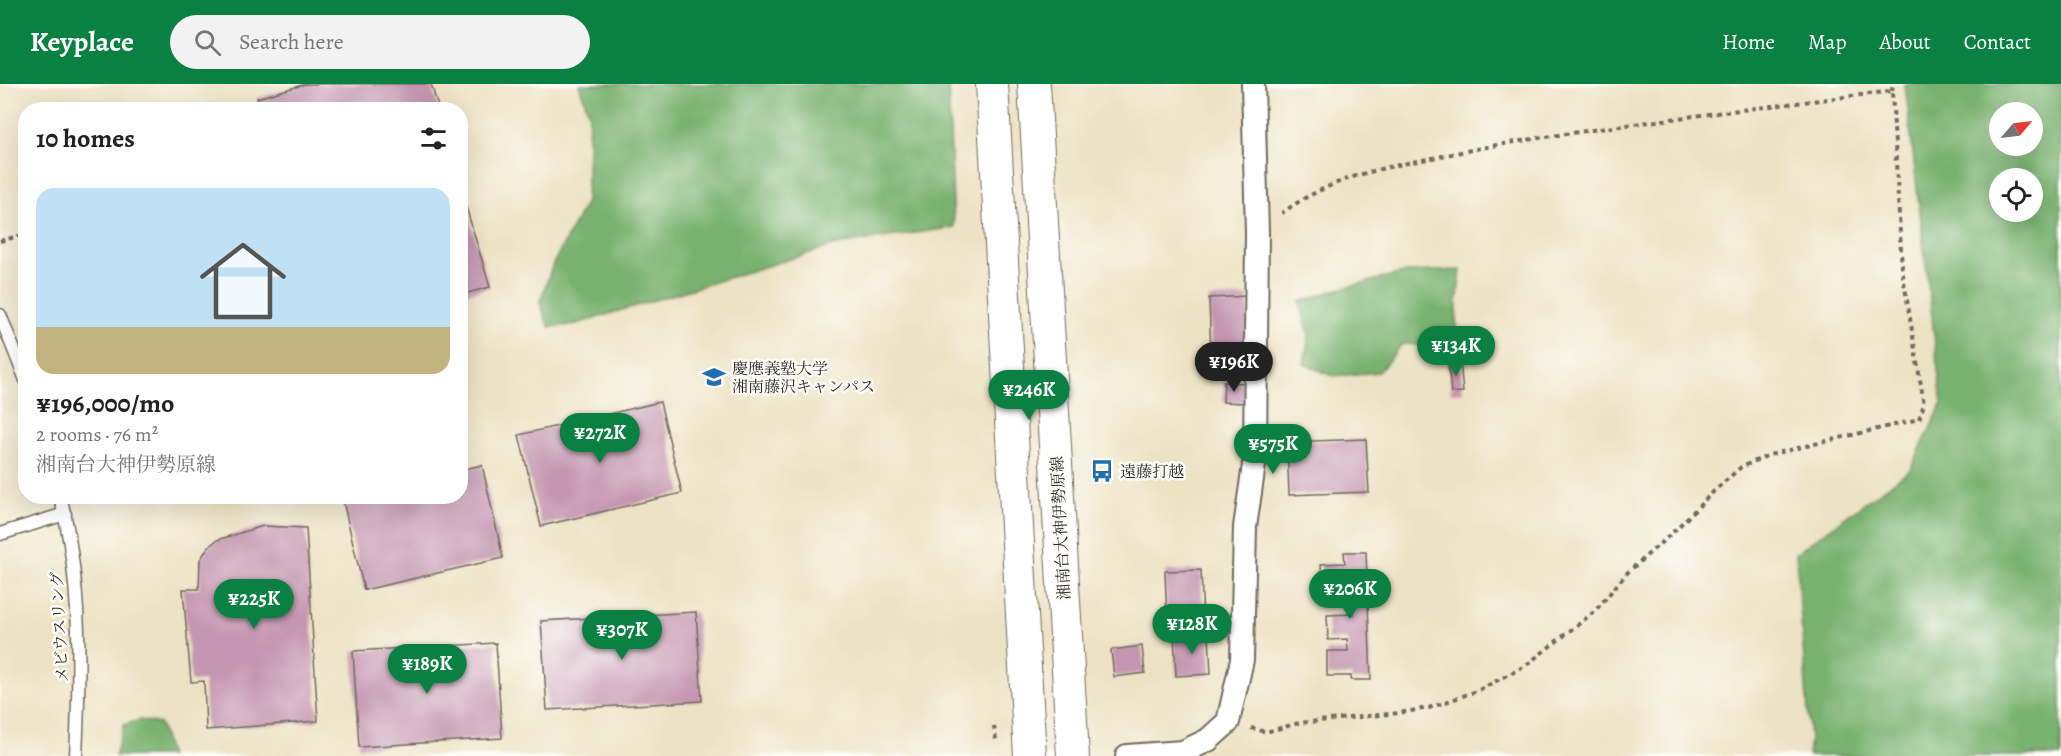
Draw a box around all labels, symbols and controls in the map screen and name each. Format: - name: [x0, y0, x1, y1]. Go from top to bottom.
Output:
- search box: [170, 15, 590, 69]
- text: Keyplace: [30, 23, 134, 61]
- icon: search: [191, 26, 224, 59]
- text: Search here: [239, 27, 344, 57]
- text: Home: [1722, 28, 1775, 56]
- text: Map: [1808, 28, 1846, 56]
- text: About: [1879, 28, 1931, 56]
- text: Contact: [1964, 28, 2031, 56]
- north arrow: [1989, 102, 2043, 156]
- map controls: [1989, 102, 2043, 222]
- text: 10 homes: [36, 121, 135, 156]
- icon: filters: [417, 122, 450, 155]
- button: locate: [1989, 168, 2043, 222]
- icon: home: [189, 227, 297, 335]
- pin: ¥134K: [1414, 326, 1498, 377]
- text: ¥134K: [1431, 332, 1481, 359]
- pin: ¥196K: [1192, 342, 1276, 393]
- text: ¥196K: [1209, 348, 1259, 375]
- place label: 慶應義塾大学 湘南藤沢キャンパス: [732, 358, 875, 398]
- school or university icon: 慶應義塾大学 湘南藤沢キャンパス: [701, 364, 727, 390]
- pin: ¥246K: [987, 370, 1071, 421]
- text: ¥246K: [1002, 376, 1056, 403]
- text: ¥196,000/mo: [36, 386, 174, 421]
- pin: ¥272K: [558, 413, 642, 464]
- text: ¥272K: [574, 419, 626, 446]
- text: 2 rooms · 76 m²: [36, 421, 158, 448]
- pin: ¥575K: [1231, 424, 1315, 475]
- text: ¥575K: [1248, 430, 1298, 457]
- text: 湘南台大神伊勢原線: [36, 451, 216, 478]
- street label: 湘南台大神伊勢原線: [1046, 455, 1076, 600]
- bus stop icon: 遠藤打越: [1089, 458, 1115, 484]
- place label: 遠藤打越: [1120, 461, 1184, 483]
- pin: ¥206K: [1308, 569, 1392, 620]
- street label: メビウスリング: [46, 571, 74, 683]
- text: ¥206K: [1323, 575, 1377, 602]
- pin: ¥225K: [212, 579, 296, 630]
- text: ¥225K: [228, 585, 280, 612]
- pin: ¥128K: [1150, 604, 1234, 655]
- pin: ¥307K: [580, 610, 664, 661]
- text: ¥128K: [1166, 610, 1218, 637]
- text: ¥307K: [596, 616, 648, 643]
- pin: ¥189K: [385, 644, 469, 695]
- text: ¥189K: [402, 650, 452, 677]

